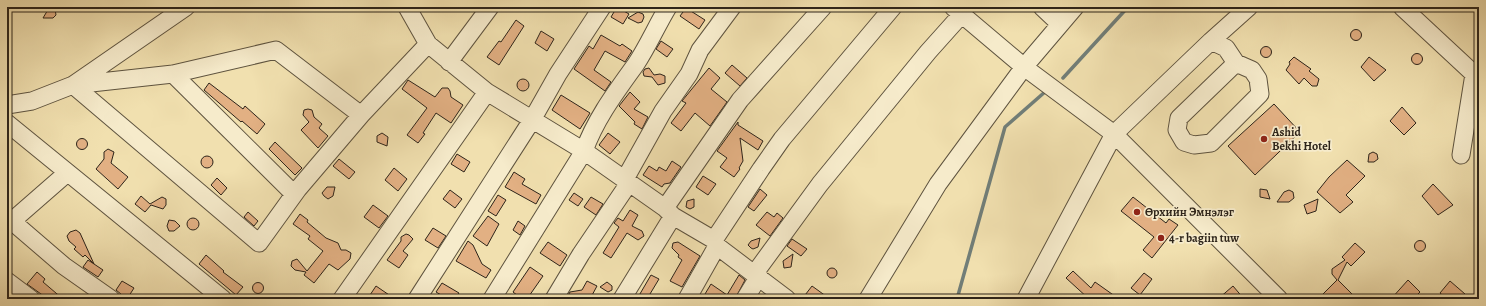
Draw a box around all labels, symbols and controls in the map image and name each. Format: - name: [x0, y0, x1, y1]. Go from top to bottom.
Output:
- place label: Ashid Bekhi Hotel: [1271, 124, 1332, 154]
- marker: Ashid Bekhi Hotel: [1259, 134, 1269, 144]
- place label: Өрхийн Эмнэлэг: [1145, 204, 1235, 220]
- marker: Өрхийн Эмнэлэг: [1132, 207, 1142, 217]
- place label: 4-r bagiin tuw: [1169, 230, 1239, 246]
- marker: 4-r bagiin tuw: [1156, 233, 1166, 243]

